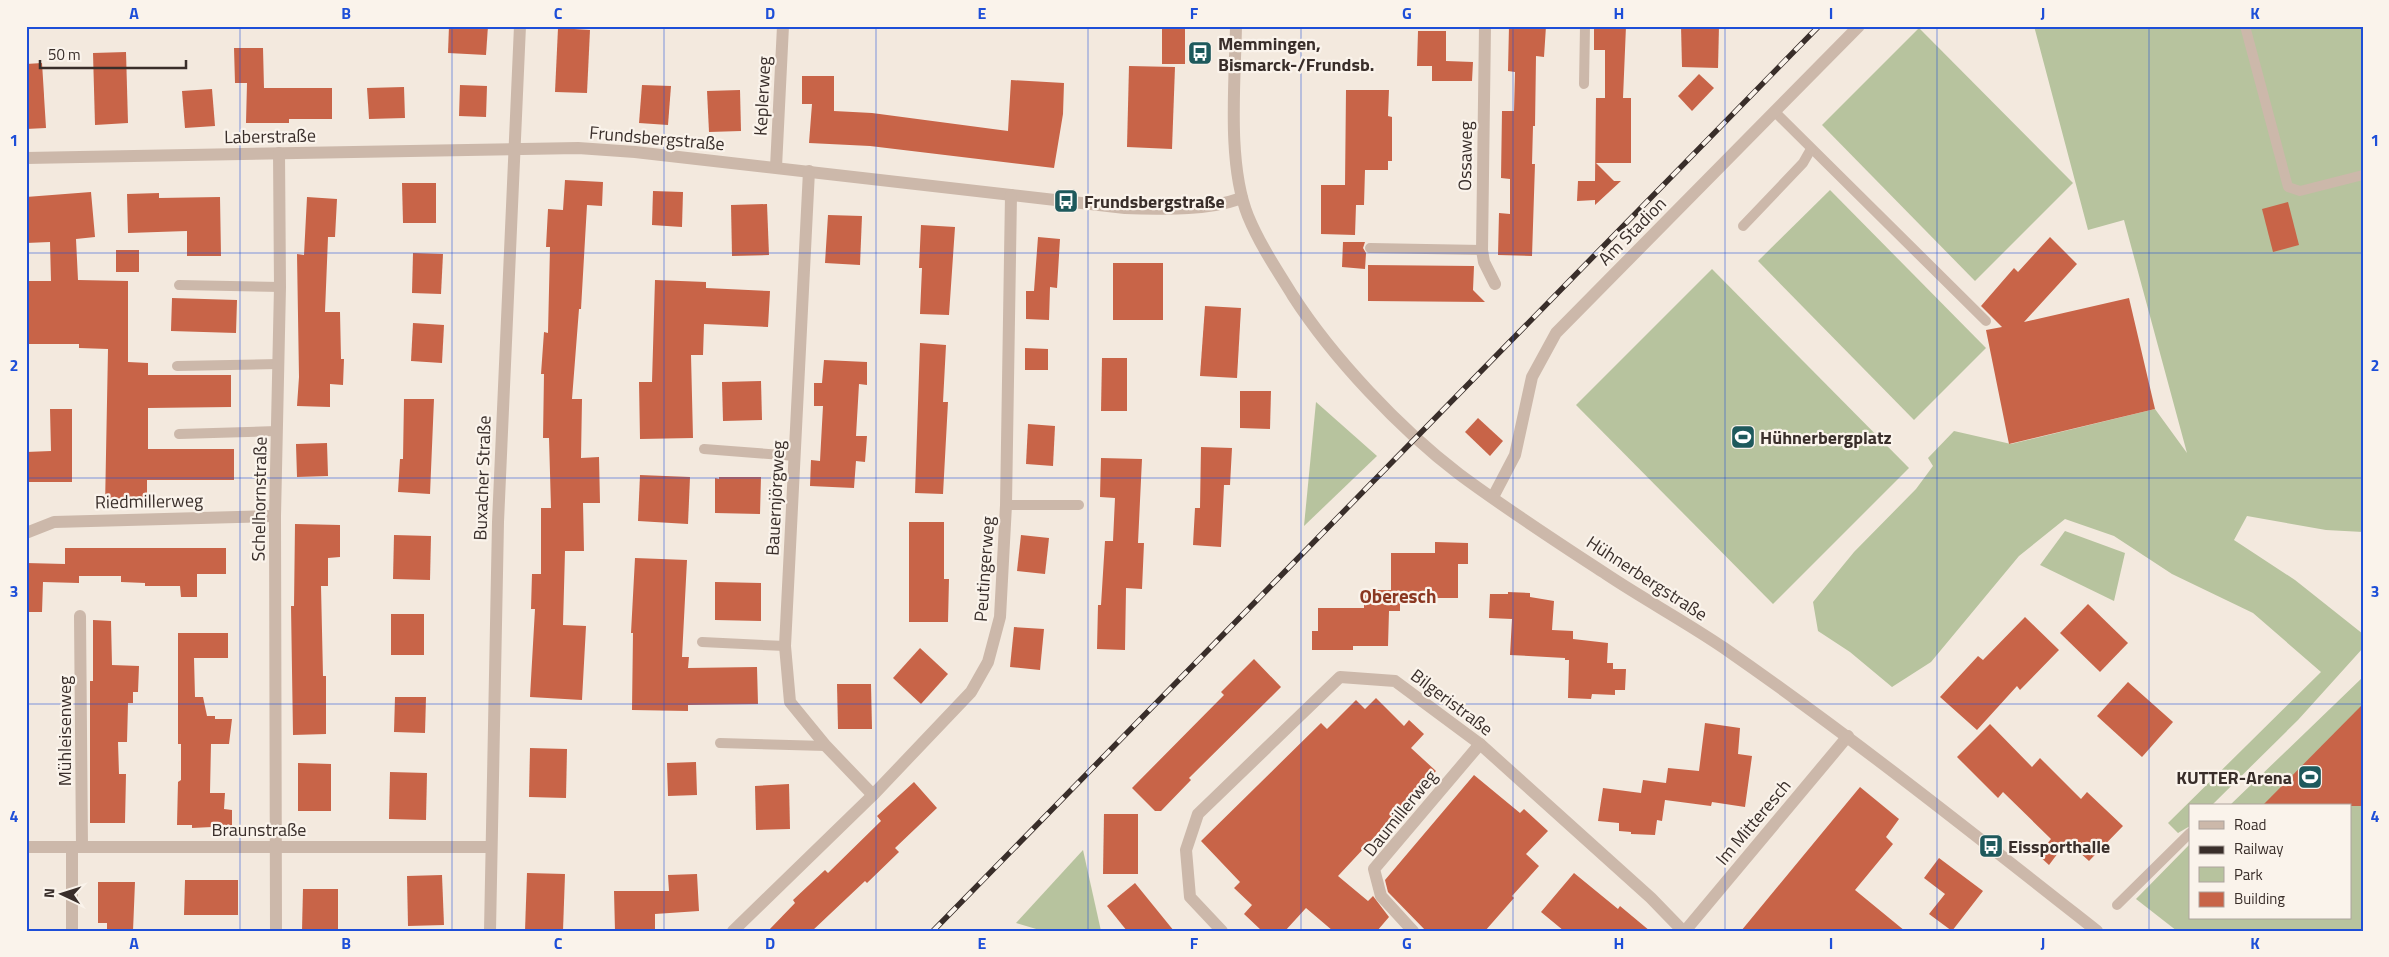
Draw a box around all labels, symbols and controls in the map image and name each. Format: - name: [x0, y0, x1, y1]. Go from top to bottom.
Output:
- text: A: [129, 1, 139, 25]
- text: B: [341, 1, 351, 25]
- text: C: [554, 1, 563, 25]
- text: D: [765, 1, 775, 25]
- text: E: [978, 1, 987, 25]
- text: F: [1190, 1, 1199, 25]
- text: G: [1402, 1, 1412, 25]
- text: H: [1614, 1, 1624, 25]
- text: I: [1829, 1, 1833, 25]
- text: J: [2041, 1, 2045, 25]
- text: K: [2250, 1, 2260, 25]
- place label: Memmingen, Bismarck-/Frundsb.: [1218, 30, 1374, 78]
- scale bar: [40, 38, 186, 70]
- bus stop icon: Memmingen, Bismarck-/Frundsb.: [1187, 40, 1213, 66]
- text: 50 m: [48, 43, 81, 66]
- street label: Keplerweg: [746, 55, 778, 137]
- street label: Frundsbergstraße: [588, 119, 726, 157]
- street label: Ossaweg: [1451, 121, 1479, 191]
- street label: Laberstraße: [224, 122, 316, 150]
- text: 1: [10, 128, 18, 152]
- text: 1: [2371, 128, 2379, 152]
- bus stop icon: Frundsbergstraße: [1053, 188, 1079, 214]
- place label: Frundsbergstraße: [1084, 188, 1225, 215]
- street label: Am Stadion: [1592, 191, 1672, 271]
- text: 2: [10, 353, 18, 377]
- text: 2: [2371, 353, 2379, 377]
- street label: Buxacher Straße: [466, 415, 498, 541]
- sports icon: Hühnerbergplatz: [1730, 424, 1756, 450]
- place label: Hühnerbergplatz: [1760, 424, 1892, 451]
- street label: Schelhornstraße: [244, 436, 274, 562]
- street label: Bauernjörgweg: [758, 440, 792, 556]
- street label: Riedmillerweg: [95, 487, 203, 515]
- street label: Peutingerweg: [967, 515, 1001, 623]
- street label: Hühnerbergstraße: [1581, 529, 1713, 627]
- text: 3: [10, 579, 18, 603]
- text: 3: [2371, 579, 2379, 603]
- district label: Oberesch: [1359, 581, 1437, 610]
- street label: Bilgeristraße: [1405, 662, 1499, 742]
- street label: Mühleisenweg: [51, 676, 78, 786]
- street label: Daumillerweg: [1357, 764, 1443, 862]
- place label: KUTTER-Arena: [2176, 764, 2292, 791]
- sports icon: KUTTER-Arena: [2297, 764, 2323, 790]
- street label: Im Mitteresch: [1709, 773, 1797, 871]
- text: 4: [10, 804, 19, 828]
- legend: [2189, 804, 2352, 920]
- text: 4: [2371, 804, 2380, 828]
- text: Road: [2234, 813, 2266, 836]
- street label: Braunstraße: [212, 816, 306, 843]
- bus stop icon: Eissporthalle: [1978, 833, 2004, 859]
- place label: Eissporthalle: [2008, 833, 2110, 860]
- text: Railway: [2234, 837, 2284, 860]
- text: Park: [2234, 863, 2263, 886]
- north arrow: [38, 870, 88, 920]
- text: N: [38, 887, 59, 899]
- text: Building: [2234, 887, 2285, 910]
- text: A: [129, 931, 139, 955]
- text: B: [341, 931, 351, 955]
- text: C: [554, 931, 563, 955]
- text: D: [765, 931, 775, 955]
- text: E: [978, 931, 987, 955]
- text: F: [1190, 931, 1199, 955]
- text: G: [1402, 931, 1412, 955]
- text: H: [1614, 931, 1624, 955]
- text: I: [1829, 931, 1833, 955]
- text: J: [2041, 931, 2045, 955]
- text: K: [2250, 931, 2260, 955]

